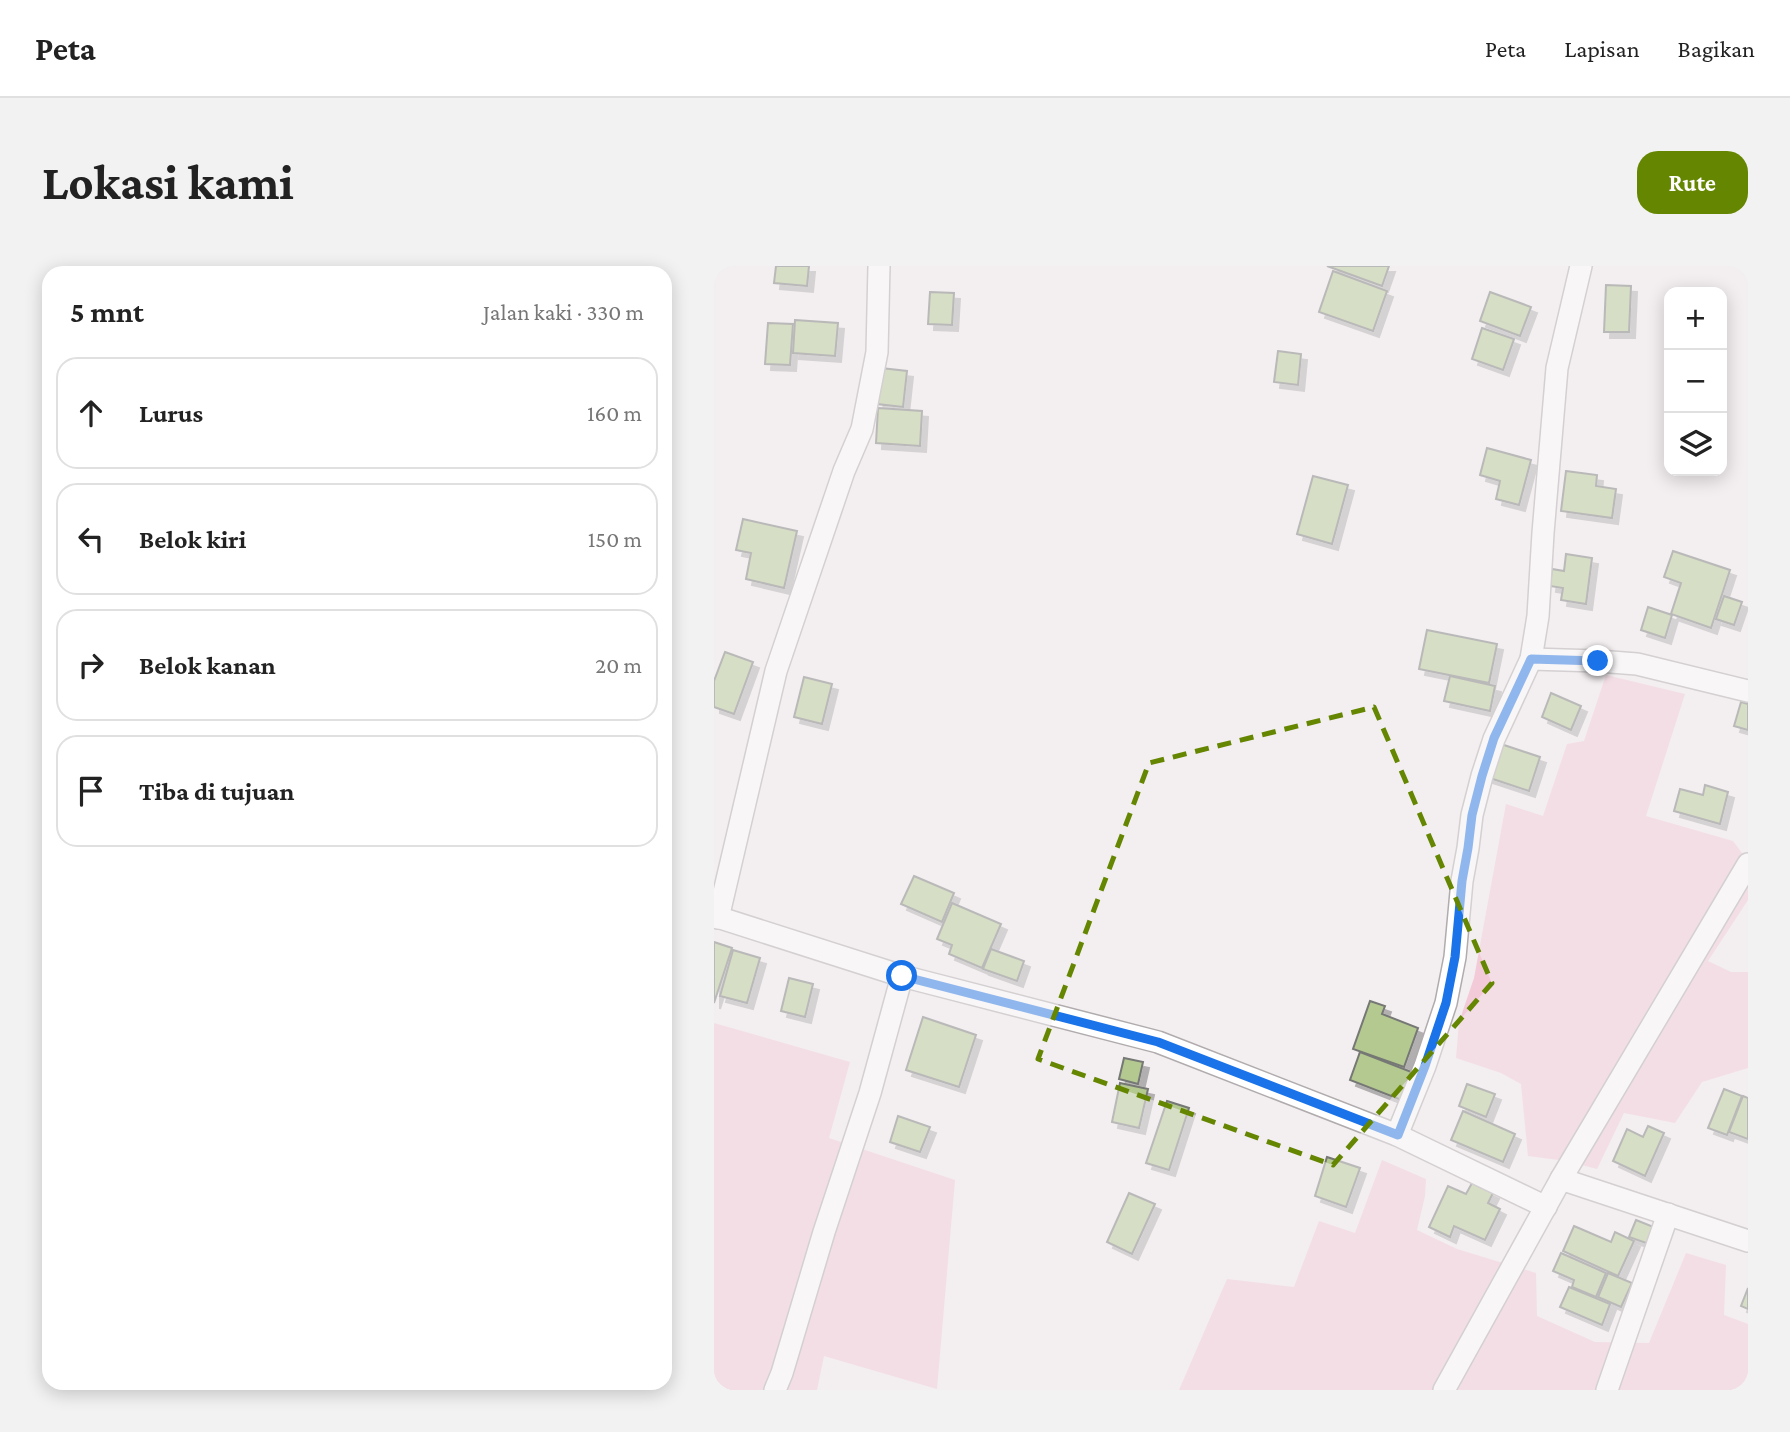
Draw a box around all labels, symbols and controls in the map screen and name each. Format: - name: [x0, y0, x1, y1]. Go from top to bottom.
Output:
- text: Peta: [35, 30, 96, 67]
- text: Peta: [1485, 35, 1526, 62]
- text: Lapisan: [1564, 35, 1640, 62]
- text: Bagikan: [1678, 35, 1755, 62]
- button: Rute: [1637, 151, 1748, 214]
- text: Lokasi kami: [42, 155, 294, 210]
- map controls: [1664, 287, 1727, 476]
- button: +: [1664, 287, 1727, 350]
- text: 5 mnt: [70, 295, 144, 328]
- text: Jalan kaki · 330 m: [483, 299, 644, 325]
- button: −: [1664, 350, 1727, 413]
- icon: ahead: [72, 394, 110, 432]
- text: Lurus: [139, 399, 203, 428]
- text: 160 m: [587, 400, 642, 426]
- button: layers: [1664, 413, 1727, 476]
- icon: left: [72, 520, 110, 558]
- text: Belok kiri: [139, 525, 246, 554]
- text: 150 m: [588, 526, 642, 552]
- route end: [1582, 645, 1613, 676]
- icon: right: [72, 646, 110, 684]
- text: Belok kanan: [139, 651, 276, 680]
- text: 20 m: [595, 652, 642, 678]
- icon: arrive: [72, 772, 110, 810]
- text: Tiba di tujuan: [139, 777, 294, 806]
- route start: [886, 960, 917, 991]

